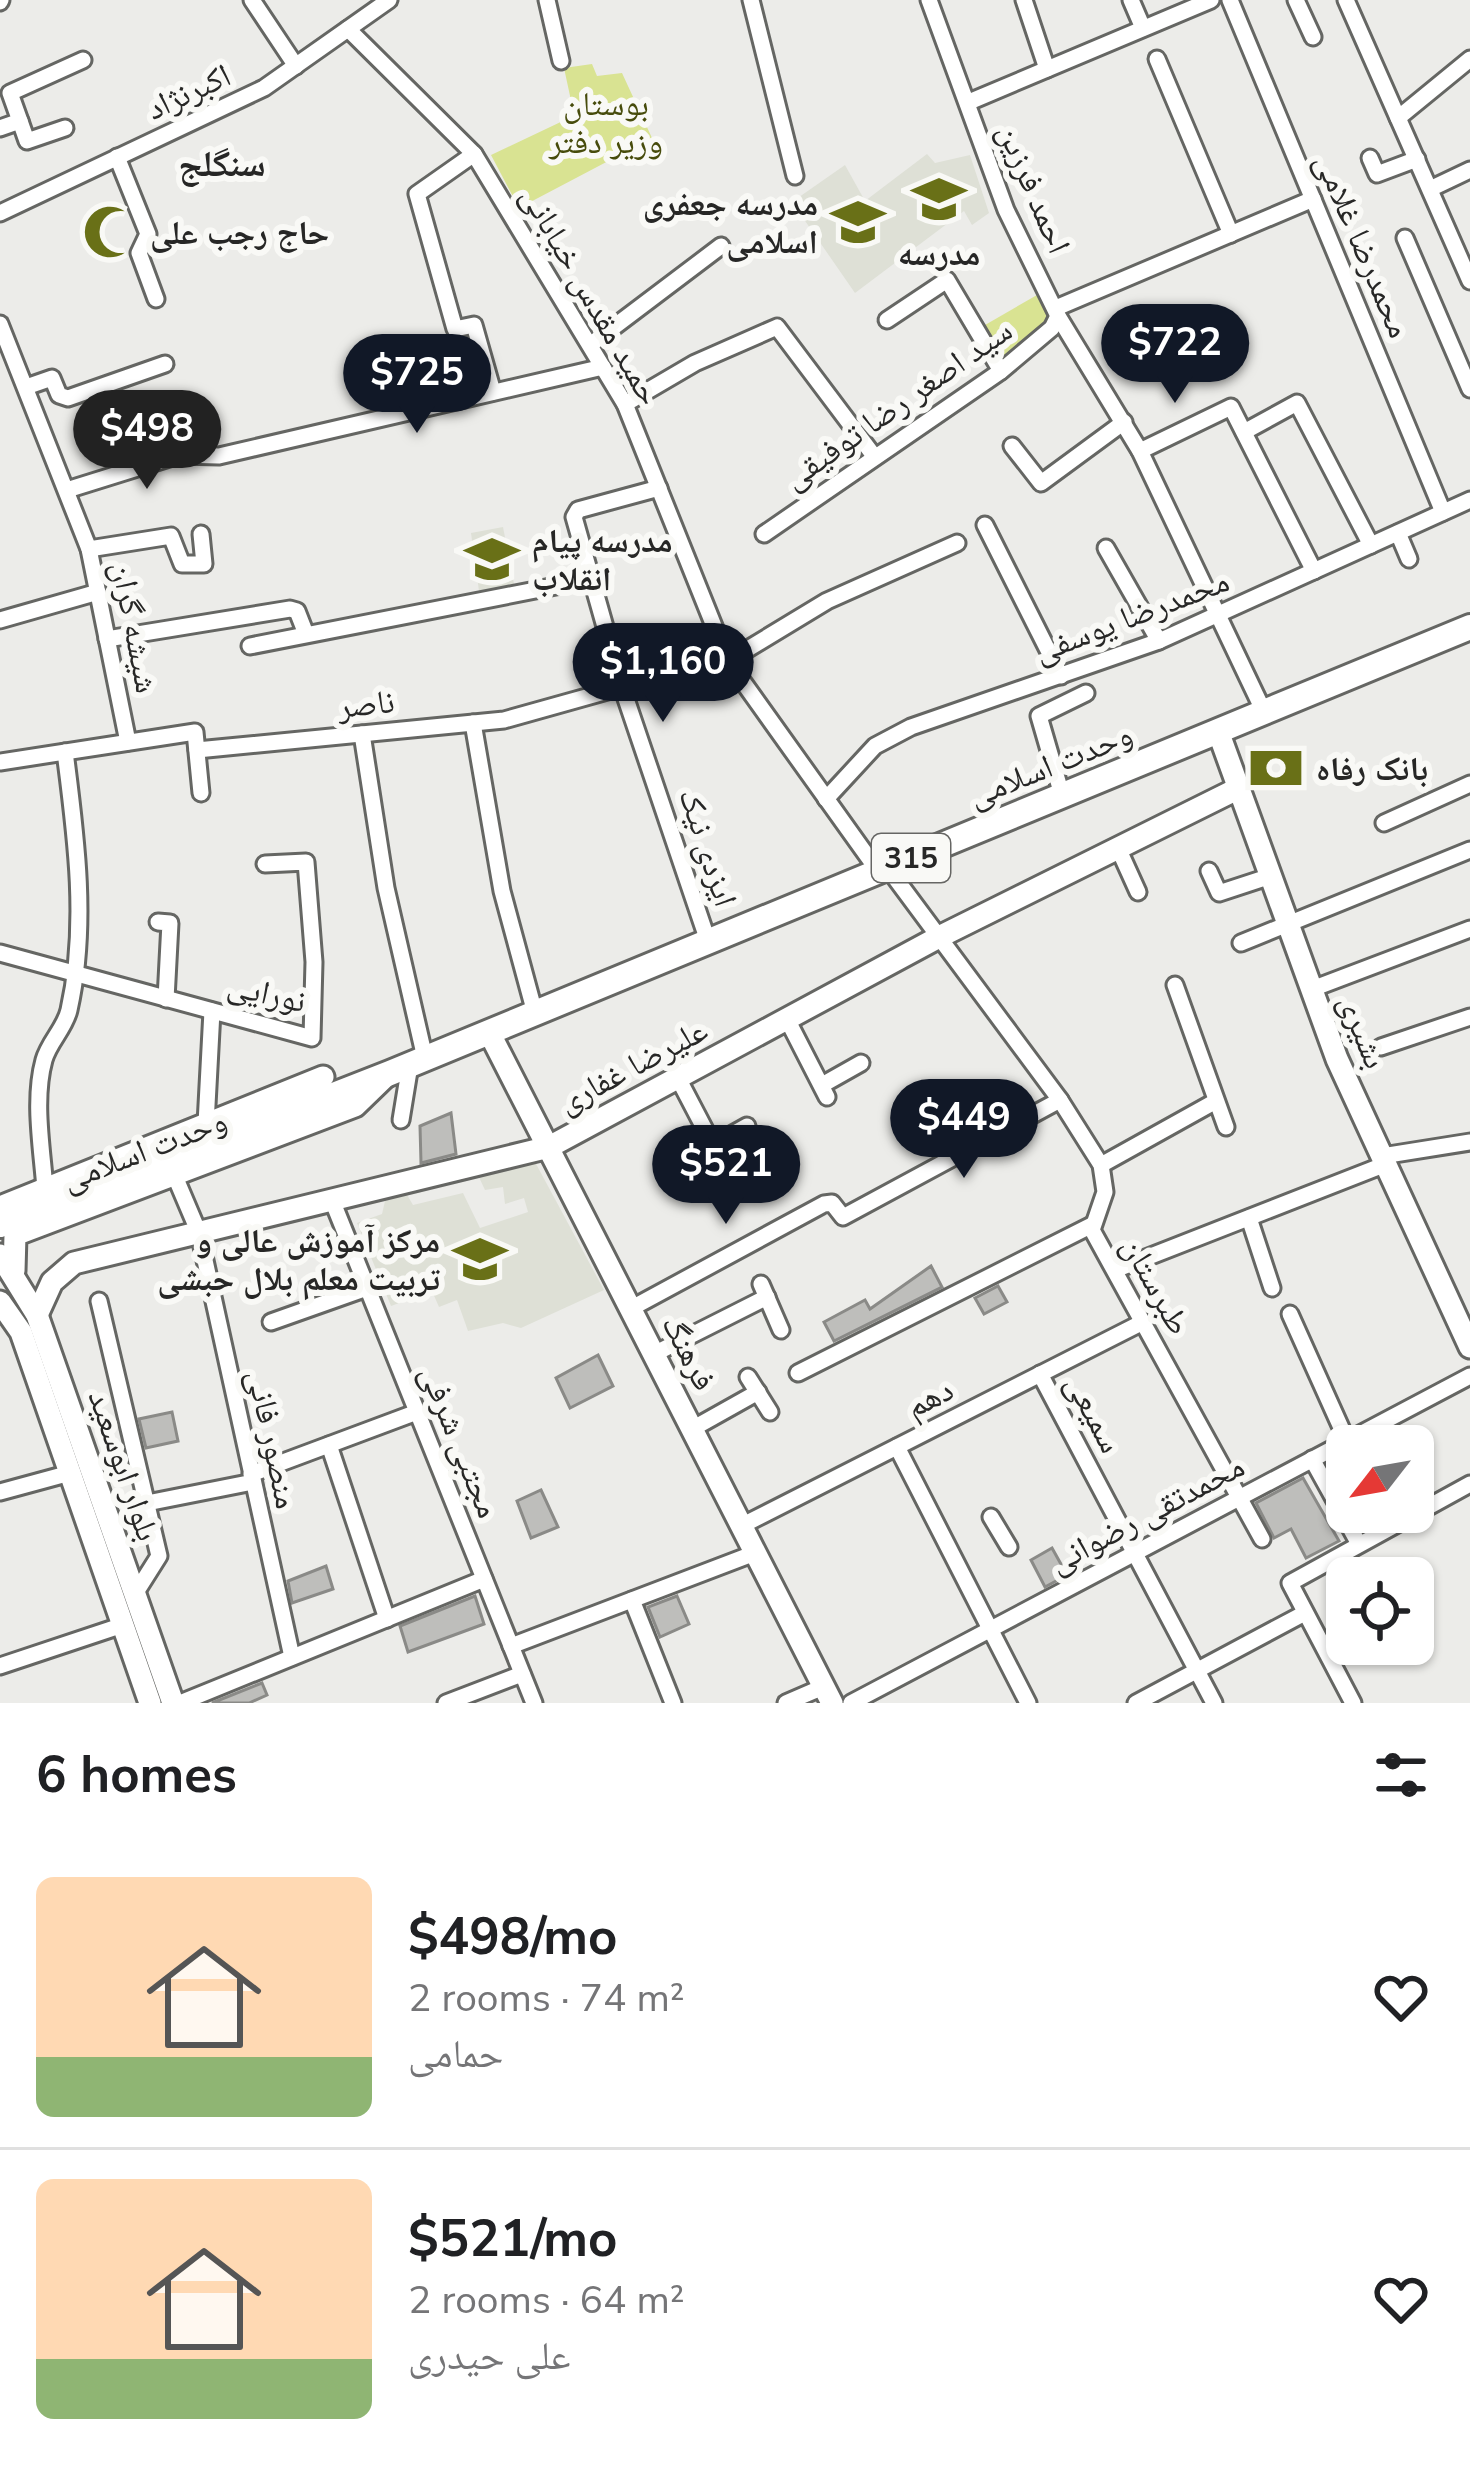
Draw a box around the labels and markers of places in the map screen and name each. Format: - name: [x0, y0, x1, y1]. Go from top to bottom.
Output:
- school or university icon: مدرسه: [910, 170, 968, 228]
- place label: مدرسه جعفری اسلامی: [643, 182, 818, 265]
- school or university icon: مدرسه جعفری اسلامی: [829, 193, 887, 251]
- mosque icon: حاج رجب علی: [81, 203, 139, 261]
- place label: حاج رجب علی: [150, 211, 329, 256]
- place label: مدرسه: [898, 232, 980, 277]
- pin: $722: [1104, 304, 1246, 406]
- pin: $725: [346, 334, 488, 436]
- pin: $498: [76, 390, 218, 492]
- place label: مدرسه پیام انقلاب: [532, 519, 673, 602]
- school or university icon: مدرسه پیام انقلاب: [463, 530, 521, 588]
- pin: $1,160: [565, 623, 761, 725]
- bank icon: بانک رفاه: [1247, 739, 1305, 797]
- place label: بانک رفاه: [1316, 747, 1428, 792]
- pin: $449: [893, 1079, 1035, 1181]
- pin: $521: [655, 1125, 797, 1227]
- place label: مرکز آموزش عالی و تربیت معلم بلال حبشی: [157, 1219, 440, 1302]
- school or university icon: مرکز آموزش عالی و تربیت معلم بلال حبشی: [451, 1230, 509, 1288]

